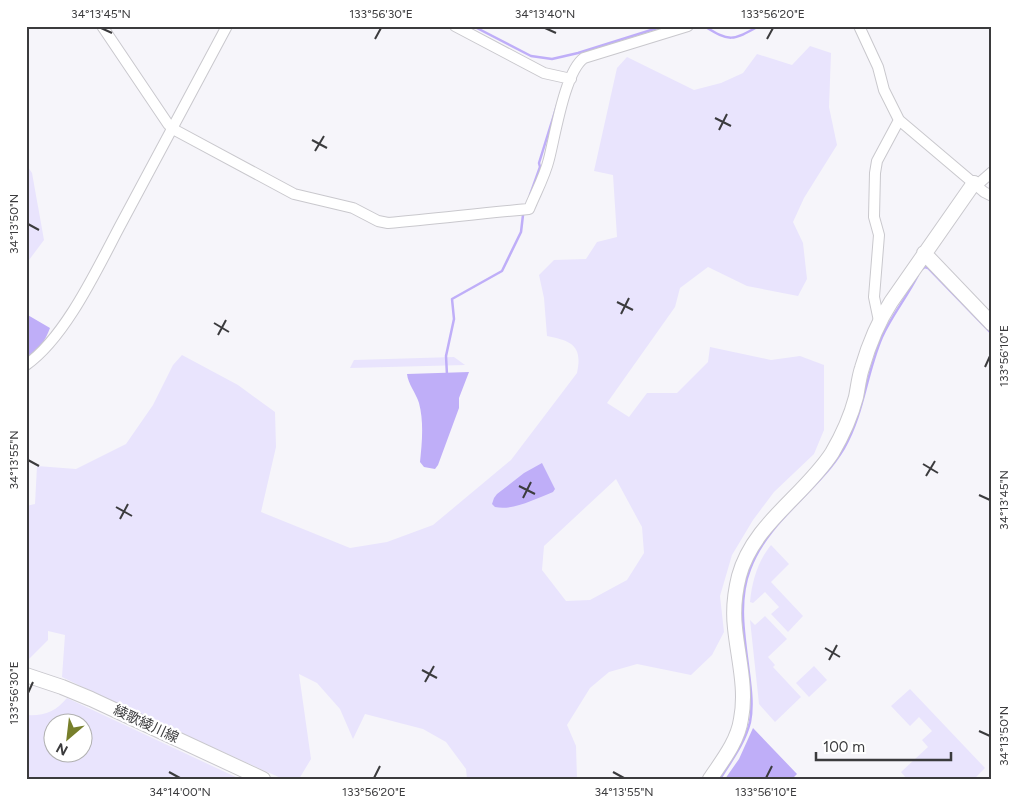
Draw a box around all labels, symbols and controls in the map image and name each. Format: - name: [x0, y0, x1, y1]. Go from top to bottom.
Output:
- text: 34°13'45"N: [71, 7, 131, 21]
- text: 133°56'30"E: [349, 7, 413, 21]
- text: 34°13'40"N: [515, 7, 575, 21]
- text: 133°56'20"E: [741, 7, 805, 21]
- text: 34°13'50"N: [7, 194, 21, 254]
- text: 133°56'10"E: [997, 325, 1011, 387]
- text: 34°13'55"N: [7, 430, 21, 490]
- text: 34°13'45"N: [997, 470, 1011, 530]
- text: 133°56'30"E: [7, 661, 21, 725]
- street label: 綾歌綾川線: [111, 702, 181, 746]
- text: 34°13'50"N: [997, 706, 1011, 766]
- north arrow: [42, 712, 92, 762]
- scale bar: [816, 730, 950, 762]
- text: 100 m: [823, 738, 865, 756]
- text: N: [53, 739, 71, 759]
- text: 34°14'00"N: [149, 785, 211, 799]
- text: 133°56'20"E: [342, 785, 406, 799]
- text: 34°13'55"N: [594, 785, 654, 799]
- text: 133°56'10"E: [735, 785, 797, 799]

